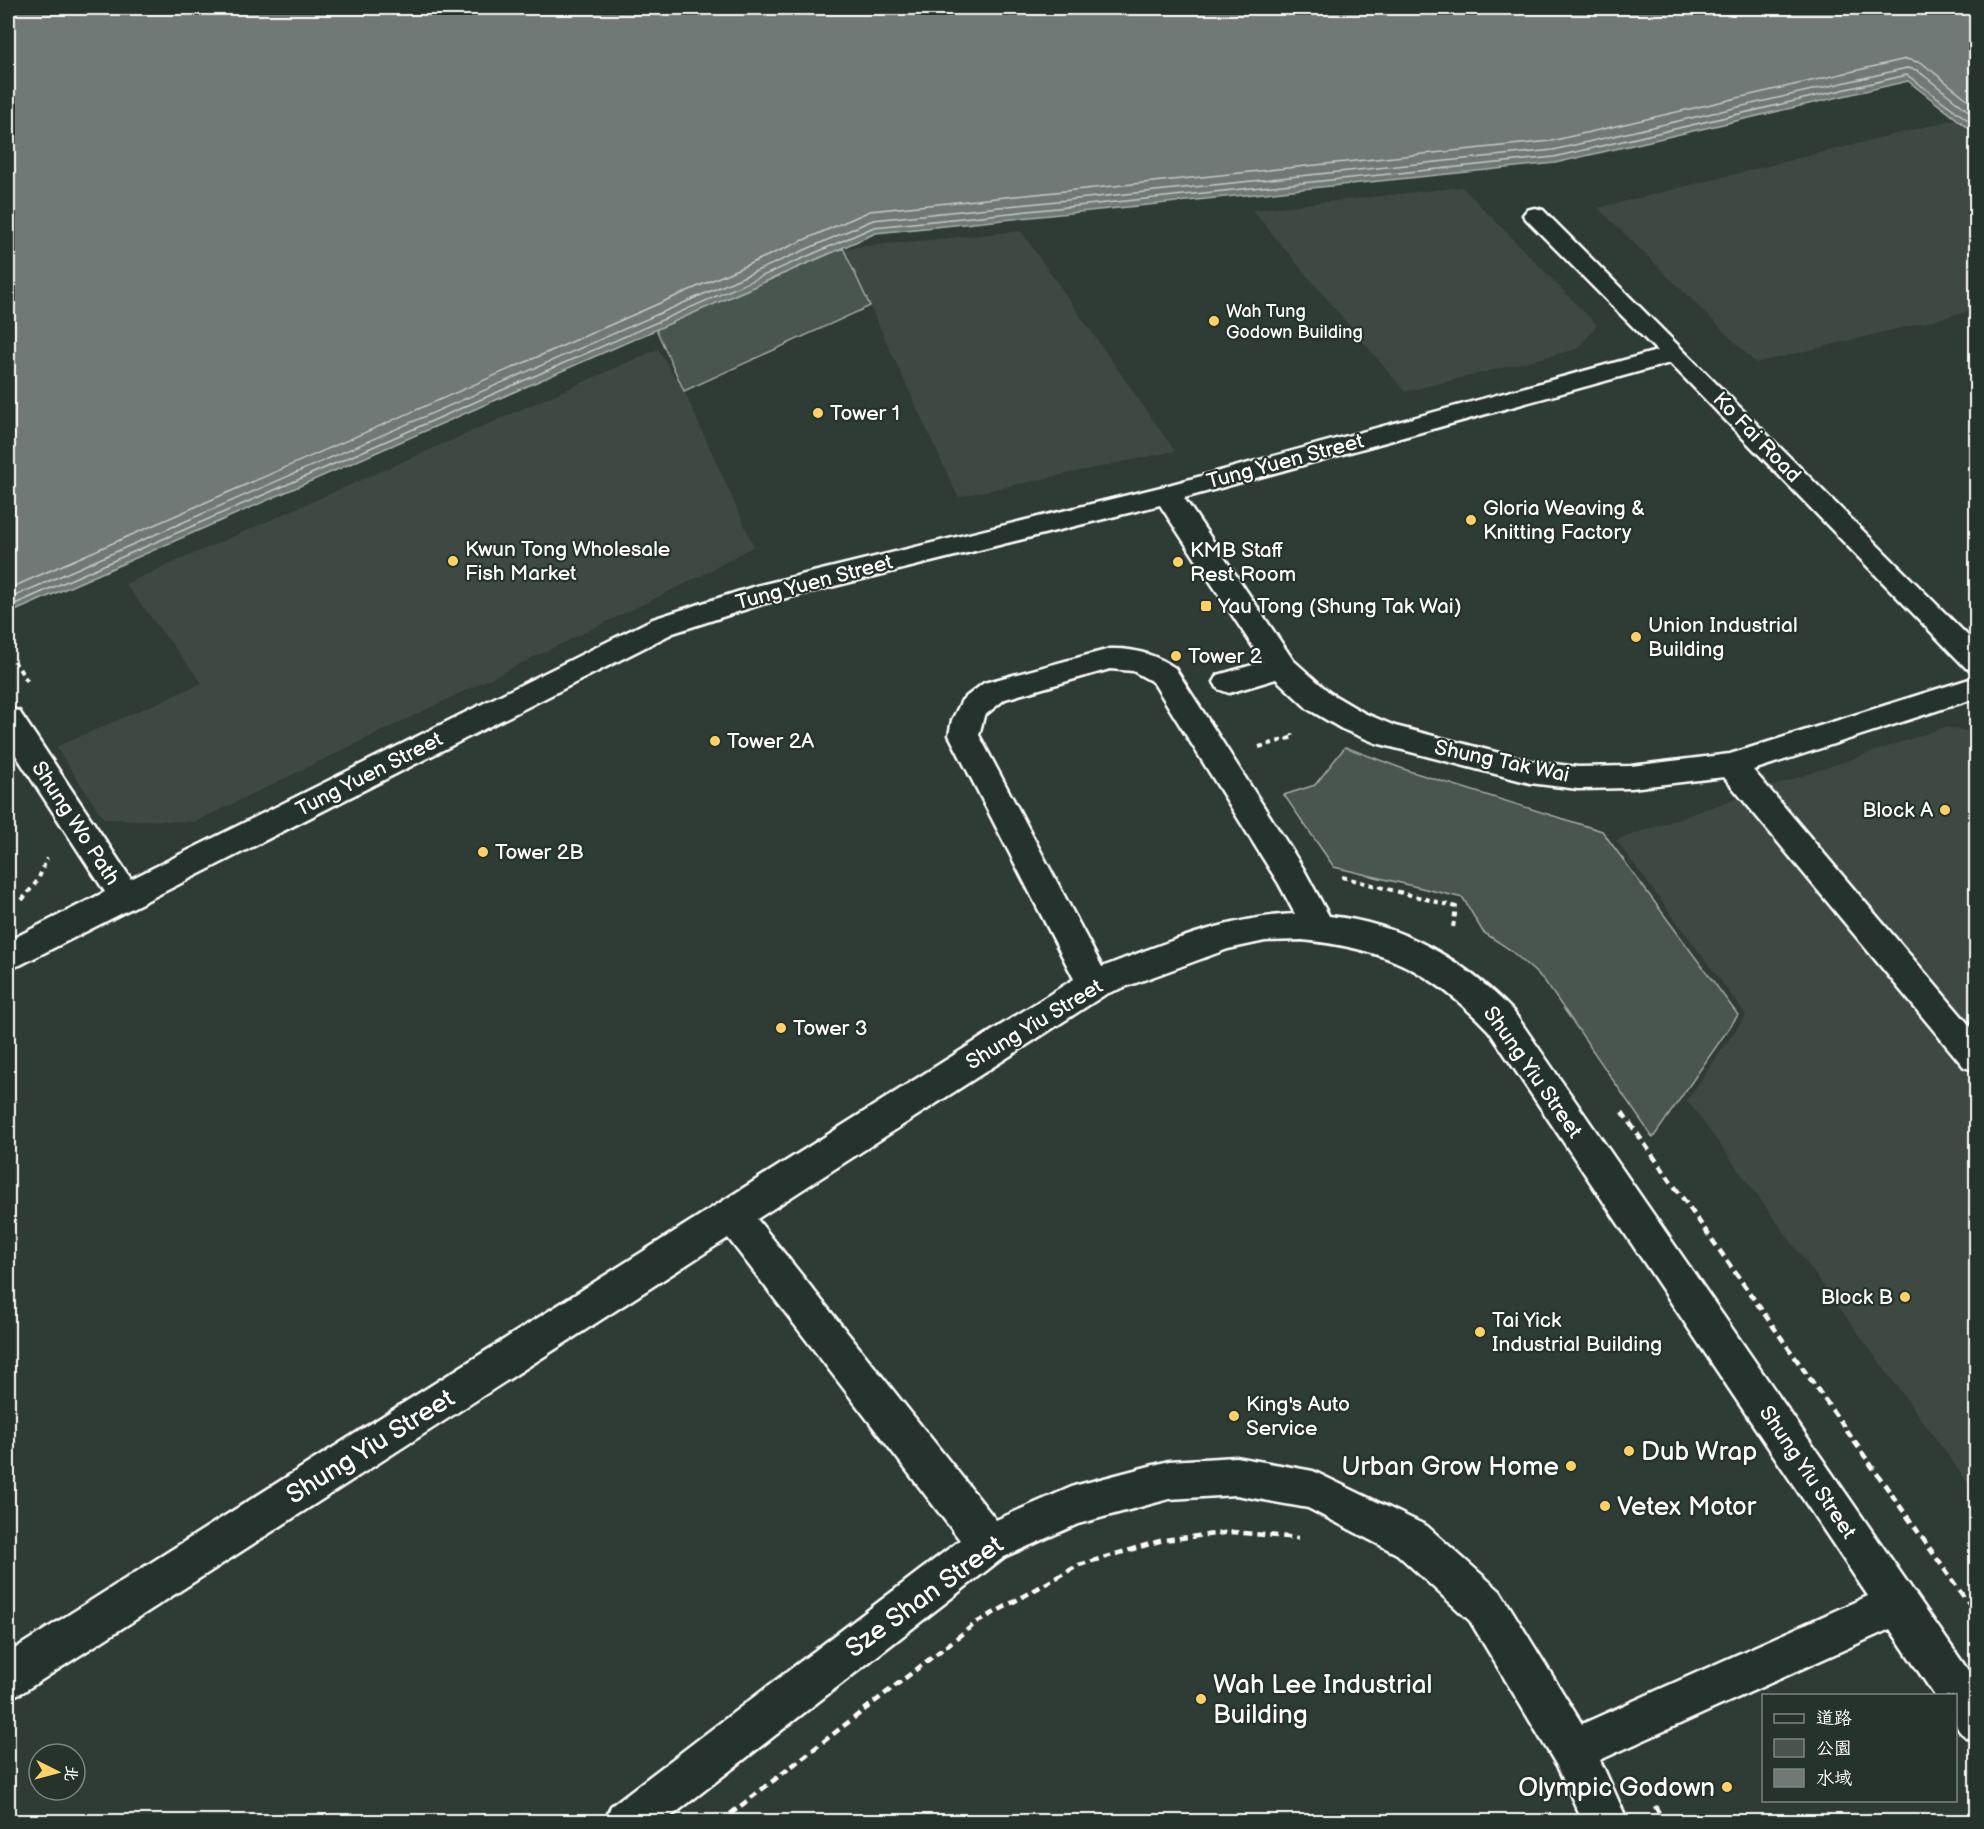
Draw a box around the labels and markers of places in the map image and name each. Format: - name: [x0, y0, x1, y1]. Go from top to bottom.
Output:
- place label: Wah Tung Godown Building: [1226, 301, 1363, 343]
- marker: Wah Tung Godown Building: [1207, 314, 1221, 328]
- place label: Tower 1: [830, 401, 900, 426]
- marker: Tower 1: [811, 406, 825, 420]
- place label: Gloria Weaving & Knitting Factory: [1483, 496, 1645, 545]
- marker: Gloria Weaving & Knitting Factory: [1464, 513, 1478, 527]
- place label: Kwun Tong Wholesale Fish Market: [465, 537, 670, 586]
- place label: KMB Staff Rest Room: [1190, 538, 1296, 587]
- marker: Kwun Tong Wholesale Fish Market: [446, 554, 460, 568]
- marker: KMB Staff Rest Room: [1171, 555, 1185, 569]
- place label: Yau Tong (Shung Tak Wai): [1217, 594, 1462, 619]
- marker: Yau Tong (Shung Tak Wai): [1199, 599, 1213, 613]
- place label: Union Industrial Building: [1648, 613, 1798, 662]
- marker: Union Industrial Building: [1629, 630, 1643, 644]
- place label: Tower 2: [1188, 644, 1263, 669]
- marker: Tower 2: [1169, 649, 1183, 663]
- place label: Tower 2A: [727, 729, 814, 754]
- marker: Tower 2A: [708, 734, 722, 748]
- place label: Block A: [1862, 798, 1933, 823]
- marker: Block A: [1938, 803, 1952, 817]
- place label: Tower 2B: [495, 840, 584, 865]
- marker: Tower 2B: [476, 845, 490, 859]
- place label: Tower 3: [793, 1016, 868, 1041]
- marker: Tower 3: [774, 1021, 788, 1035]
- place label: Block B: [1821, 1285, 1893, 1310]
- marker: Block B: [1898, 1290, 1912, 1304]
- place label: Tai Yick Industrial Building: [1492, 1308, 1662, 1357]
- marker: Tai Yick Industrial Building: [1473, 1325, 1487, 1339]
- place label: King's Auto Service: [1246, 1392, 1350, 1441]
- marker: King's Auto Service: [1227, 1409, 1241, 1423]
- place label: Dub Wrap: [1641, 1437, 1757, 1468]
- marker: Dub Wrap: [1622, 1444, 1636, 1458]
- place label: Urban Grow Home: [1341, 1452, 1559, 1483]
- marker: Urban Grow Home: [1564, 1459, 1578, 1473]
- place label: Vetex Motor: [1617, 1492, 1757, 1523]
- marker: Vetex Motor: [1598, 1499, 1612, 1513]
- place label: Wah Lee Industrial Building: [1213, 1670, 1432, 1731]
- marker: Wah Lee Industrial Building: [1194, 1692, 1208, 1706]
- place label: Olympic Godown: [1518, 1773, 1715, 1804]
- marker: Olympic Godown: [1720, 1780, 1734, 1794]

